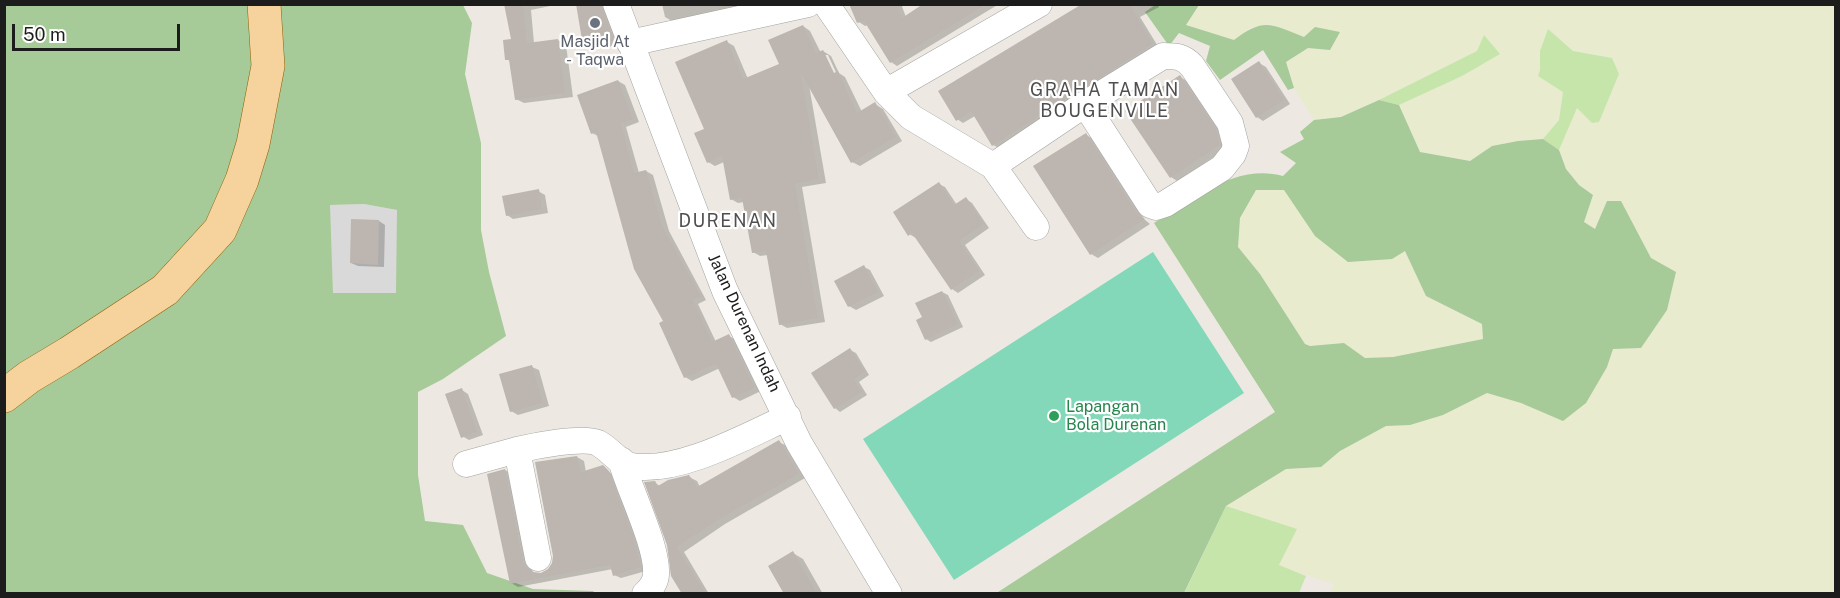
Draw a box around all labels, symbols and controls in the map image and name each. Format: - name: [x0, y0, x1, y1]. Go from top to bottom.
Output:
- scale bar: [15, 12, 183, 50]
- marker: Masjid At - Taqwa: [588, 16, 602, 30]
- text: 50 m: [23, 24, 66, 45]
- place label: Masjid At - Taqwa: [560, 32, 630, 70]
- district label: GRAHA TAMAN BOUGENVILE: [1030, 79, 1180, 122]
- district label: DURENAN: [679, 210, 777, 232]
- street label: Jalan Durenan Indah: [704, 251, 784, 395]
- place label: Lapangan Bola Durenan: [1066, 397, 1166, 435]
- marker: Lapangan Bola Durenan: [1047, 409, 1061, 423]

